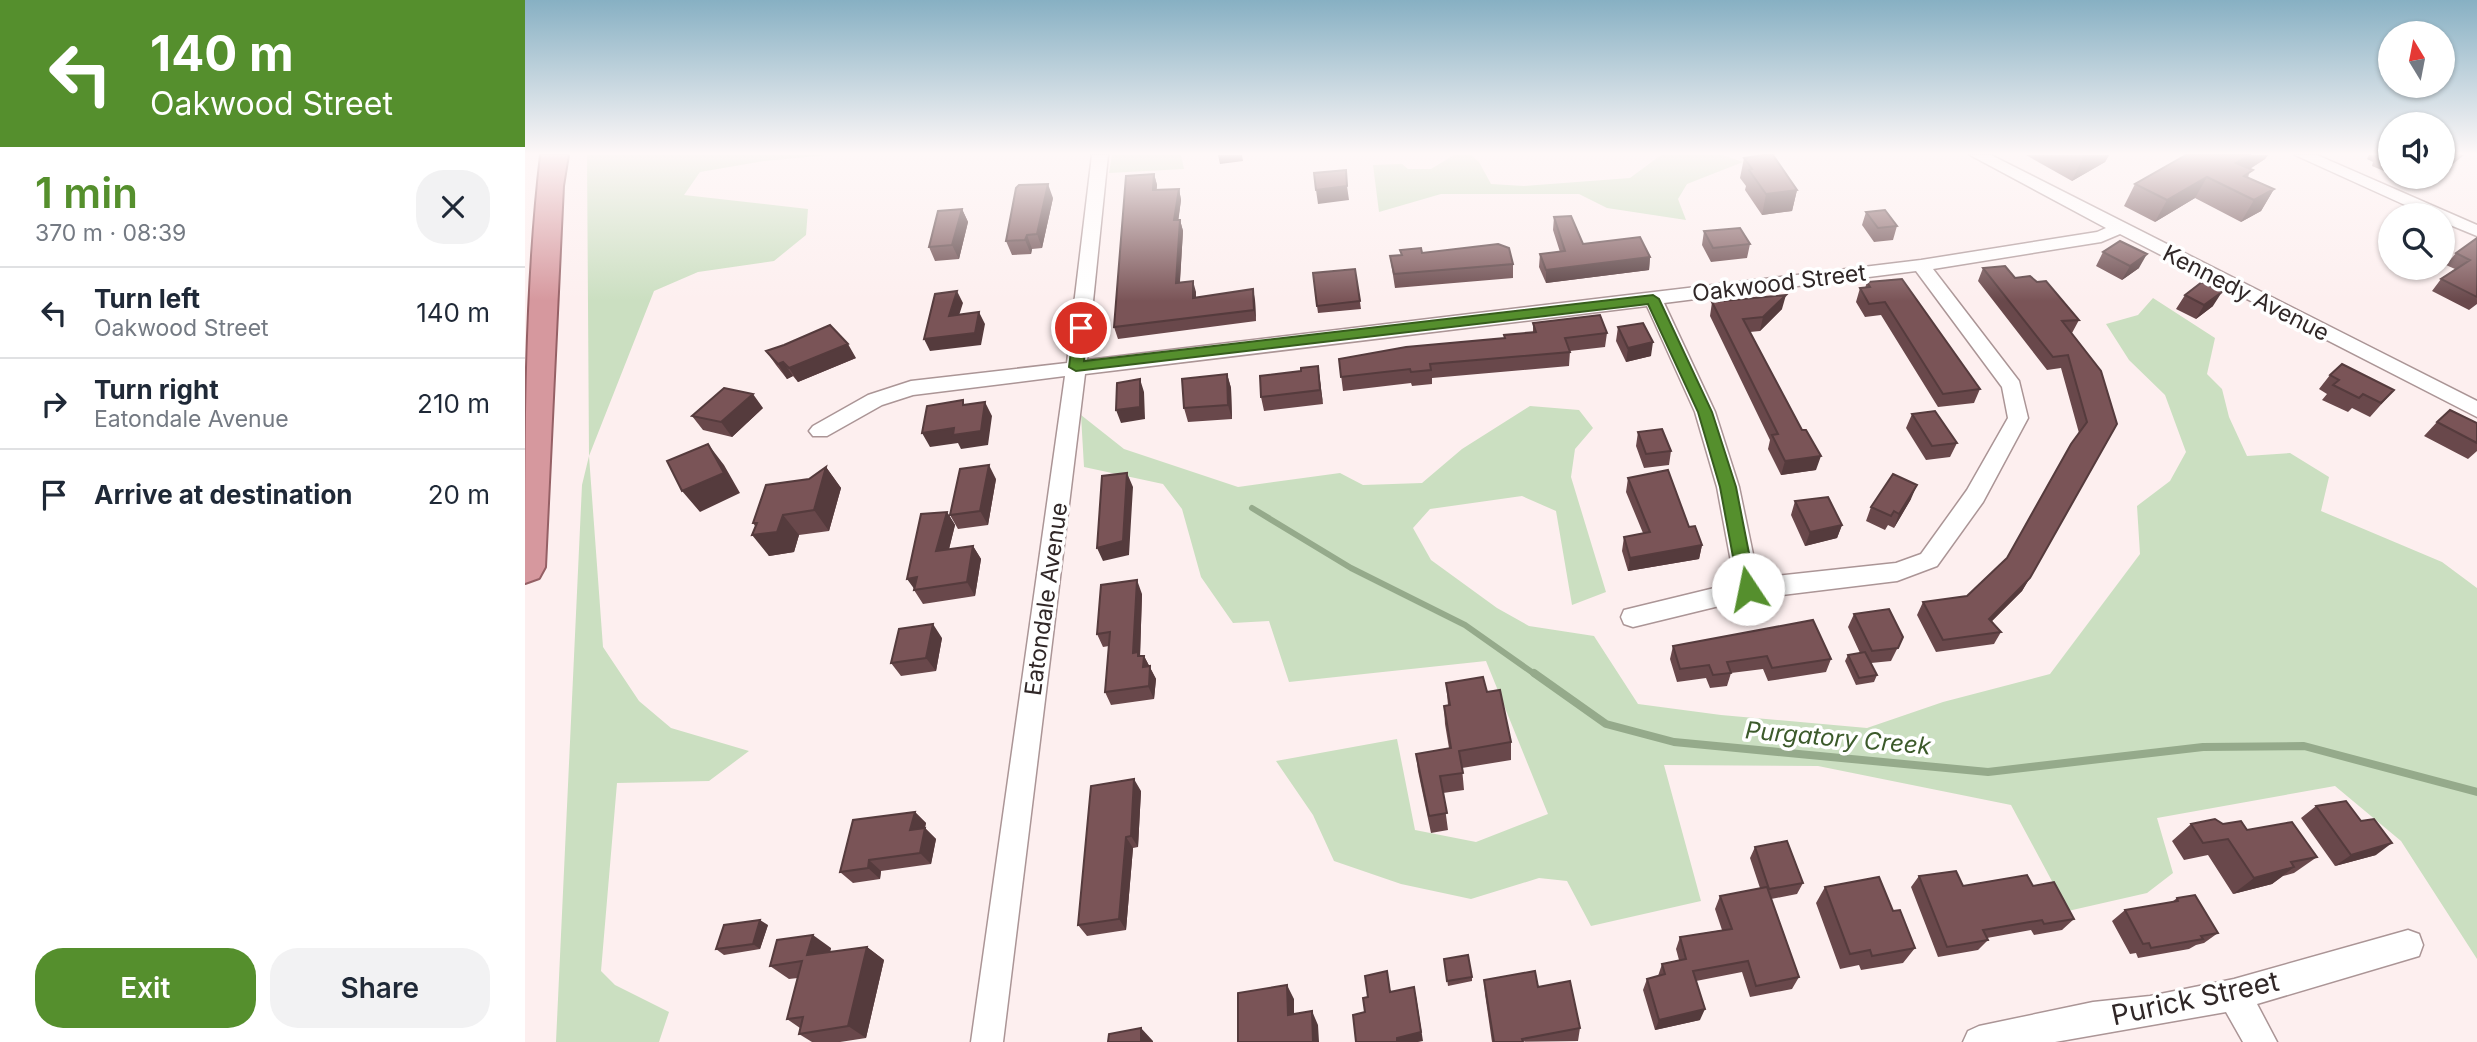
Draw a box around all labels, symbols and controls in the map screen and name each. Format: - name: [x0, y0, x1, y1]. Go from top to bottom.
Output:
- north arrow: [2378, 21, 2455, 98]
- map controls: [2378, 21, 2455, 280]
- text: 140 m: [150, 24, 294, 83]
- icon: left: [35, 28, 126, 119]
- text: Oakwood Street: [150, 84, 393, 123]
- button: sound: [2378, 112, 2455, 189]
- text: 1 min: [35, 167, 138, 218]
- button: close: [416, 170, 490, 244]
- button: search: [2378, 203, 2455, 280]
- text: 370 m · 08:39: [35, 219, 186, 247]
- street label: Kennedy Avenue: [2158, 239, 2334, 347]
- street label: Oakwood Street: [1691, 258, 1868, 308]
- text: Turn left: [94, 283, 200, 314]
- icon: left: [35, 294, 73, 332]
- text: 140 m: [416, 297, 490, 328]
- pin: [1051, 298, 1111, 358]
- icon: arrive: [1062, 309, 1100, 347]
- text: Oakwood Street: [94, 314, 269, 342]
- text: Turn right: [94, 374, 219, 405]
- icon: right: [35, 385, 73, 423]
- text: 210 m: [417, 388, 490, 419]
- text: Eatondale Avenue: [94, 405, 289, 433]
- icon: arrive: [35, 476, 73, 514]
- text: Arrive at destination: [94, 479, 353, 510]
- text: 20 m: [428, 479, 490, 510]
- street label: Eatondale Avenue: [1019, 501, 1073, 697]
- position arrow: [1711, 552, 1785, 626]
- water label: Purgatory Creek: [1744, 715, 1933, 761]
- button: Exit: [35, 948, 256, 1028]
- button: Share: [270, 948, 490, 1028]
- street label: Purick Street: [2108, 964, 2282, 1032]

